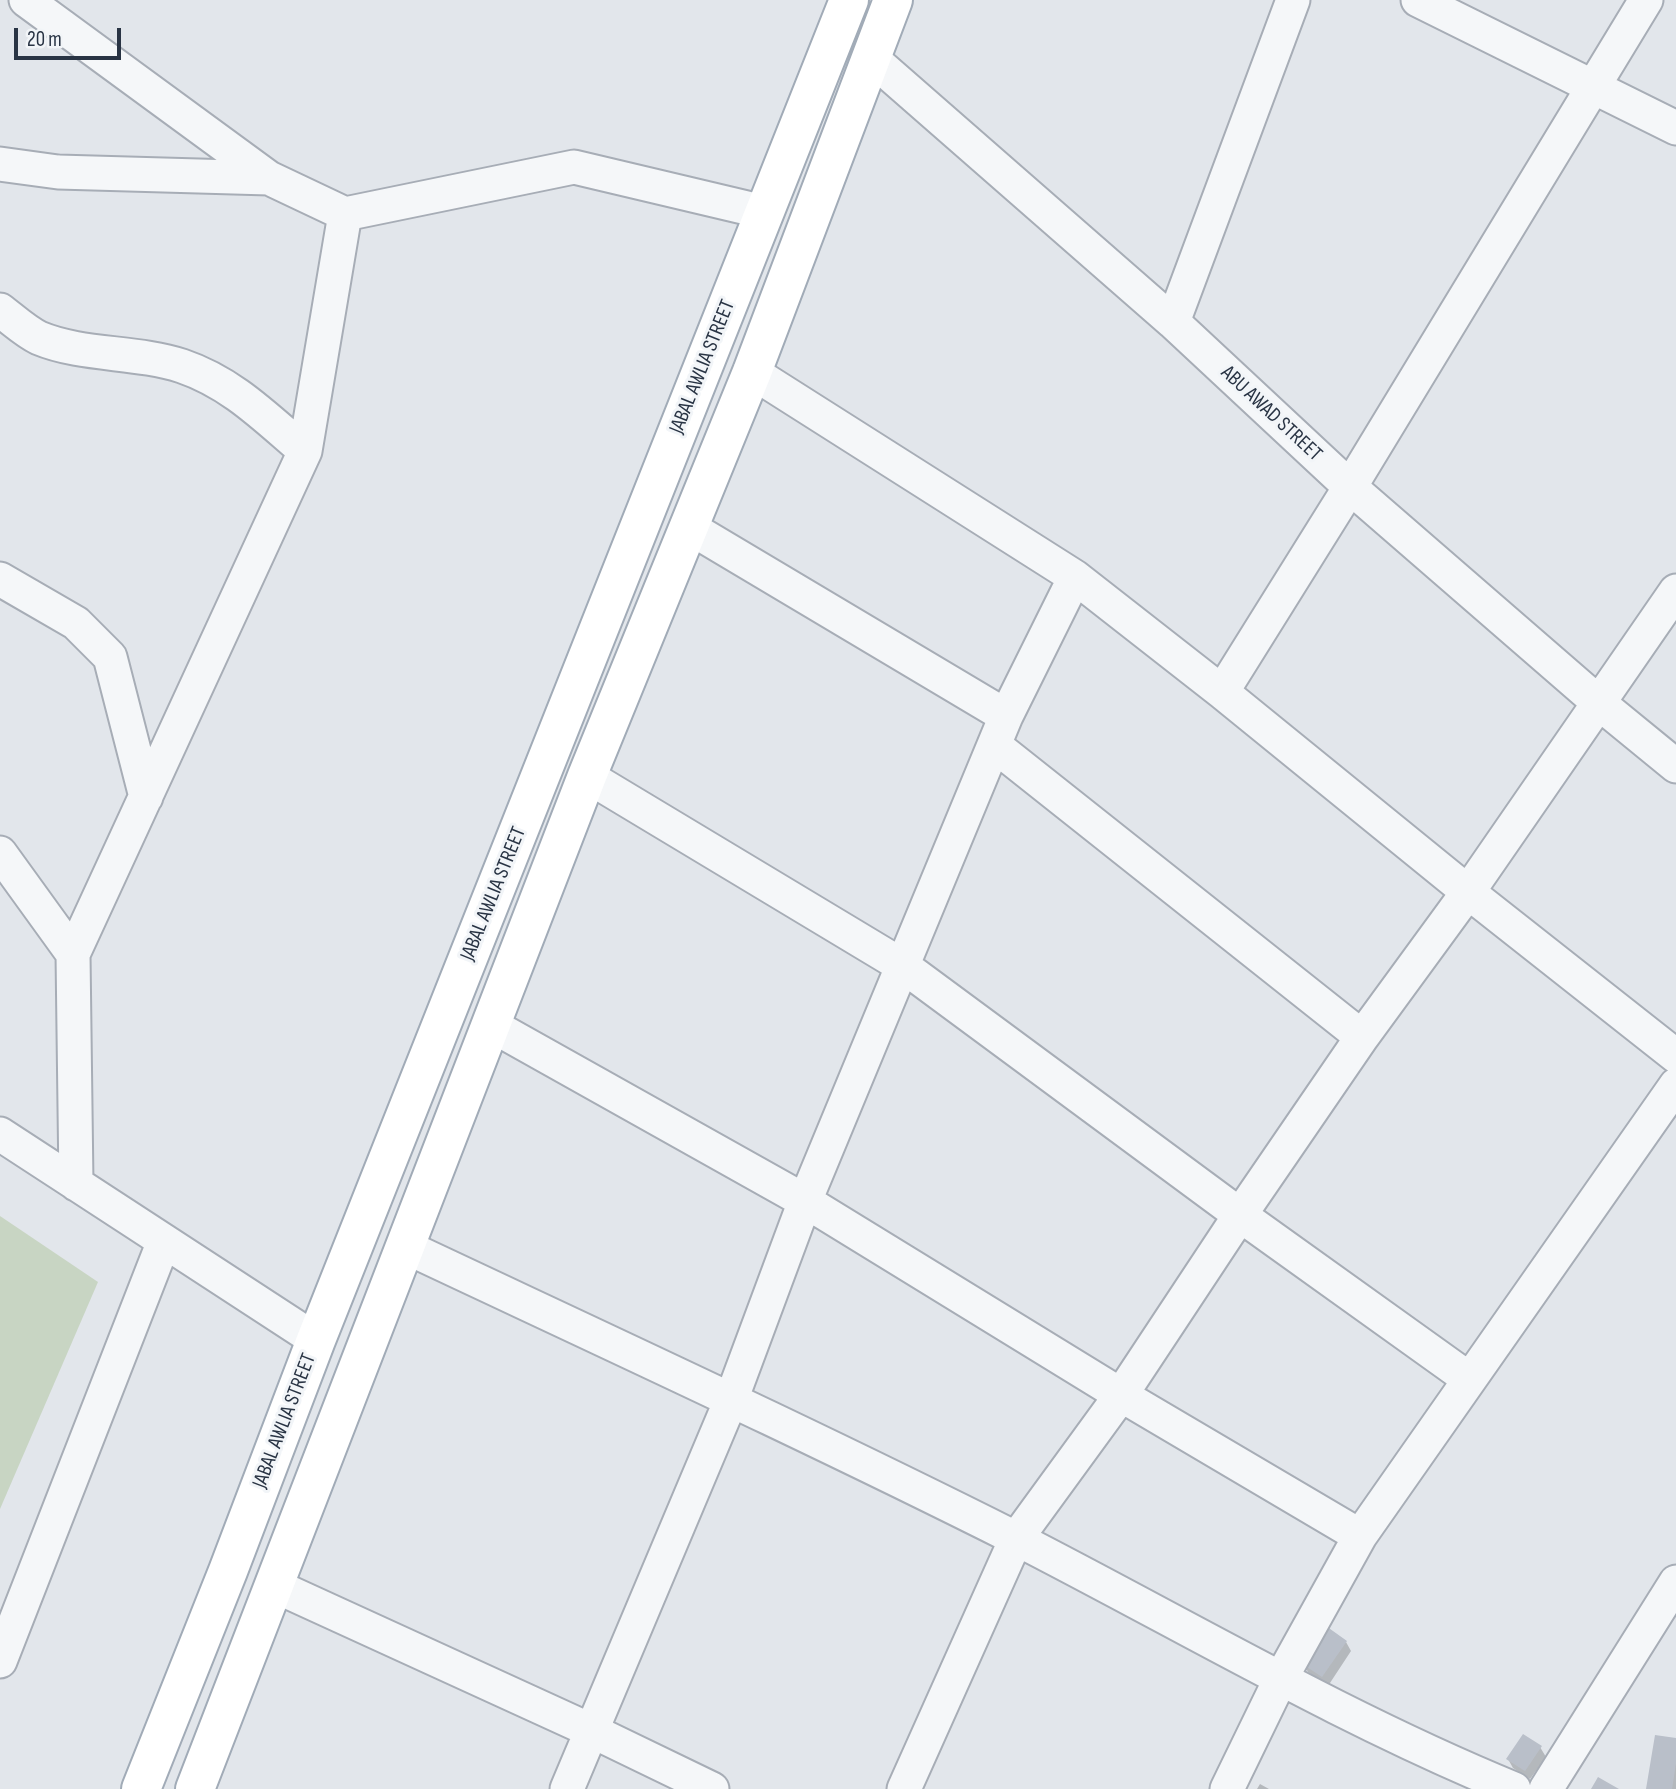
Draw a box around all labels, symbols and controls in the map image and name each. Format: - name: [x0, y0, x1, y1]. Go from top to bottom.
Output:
- scale bar: [18, 14, 124, 58]
- text: 20 m: [27, 27, 62, 52]
- street label: JABAL AWLIA STREET: [665, 296, 741, 438]
- street label: ABU AWAD STREET: [1215, 361, 1327, 467]
- street label: JABAL AWLIA STREET: [456, 823, 532, 965]
- street label: JABAL AWLIA STREET: [248, 1350, 322, 1492]

